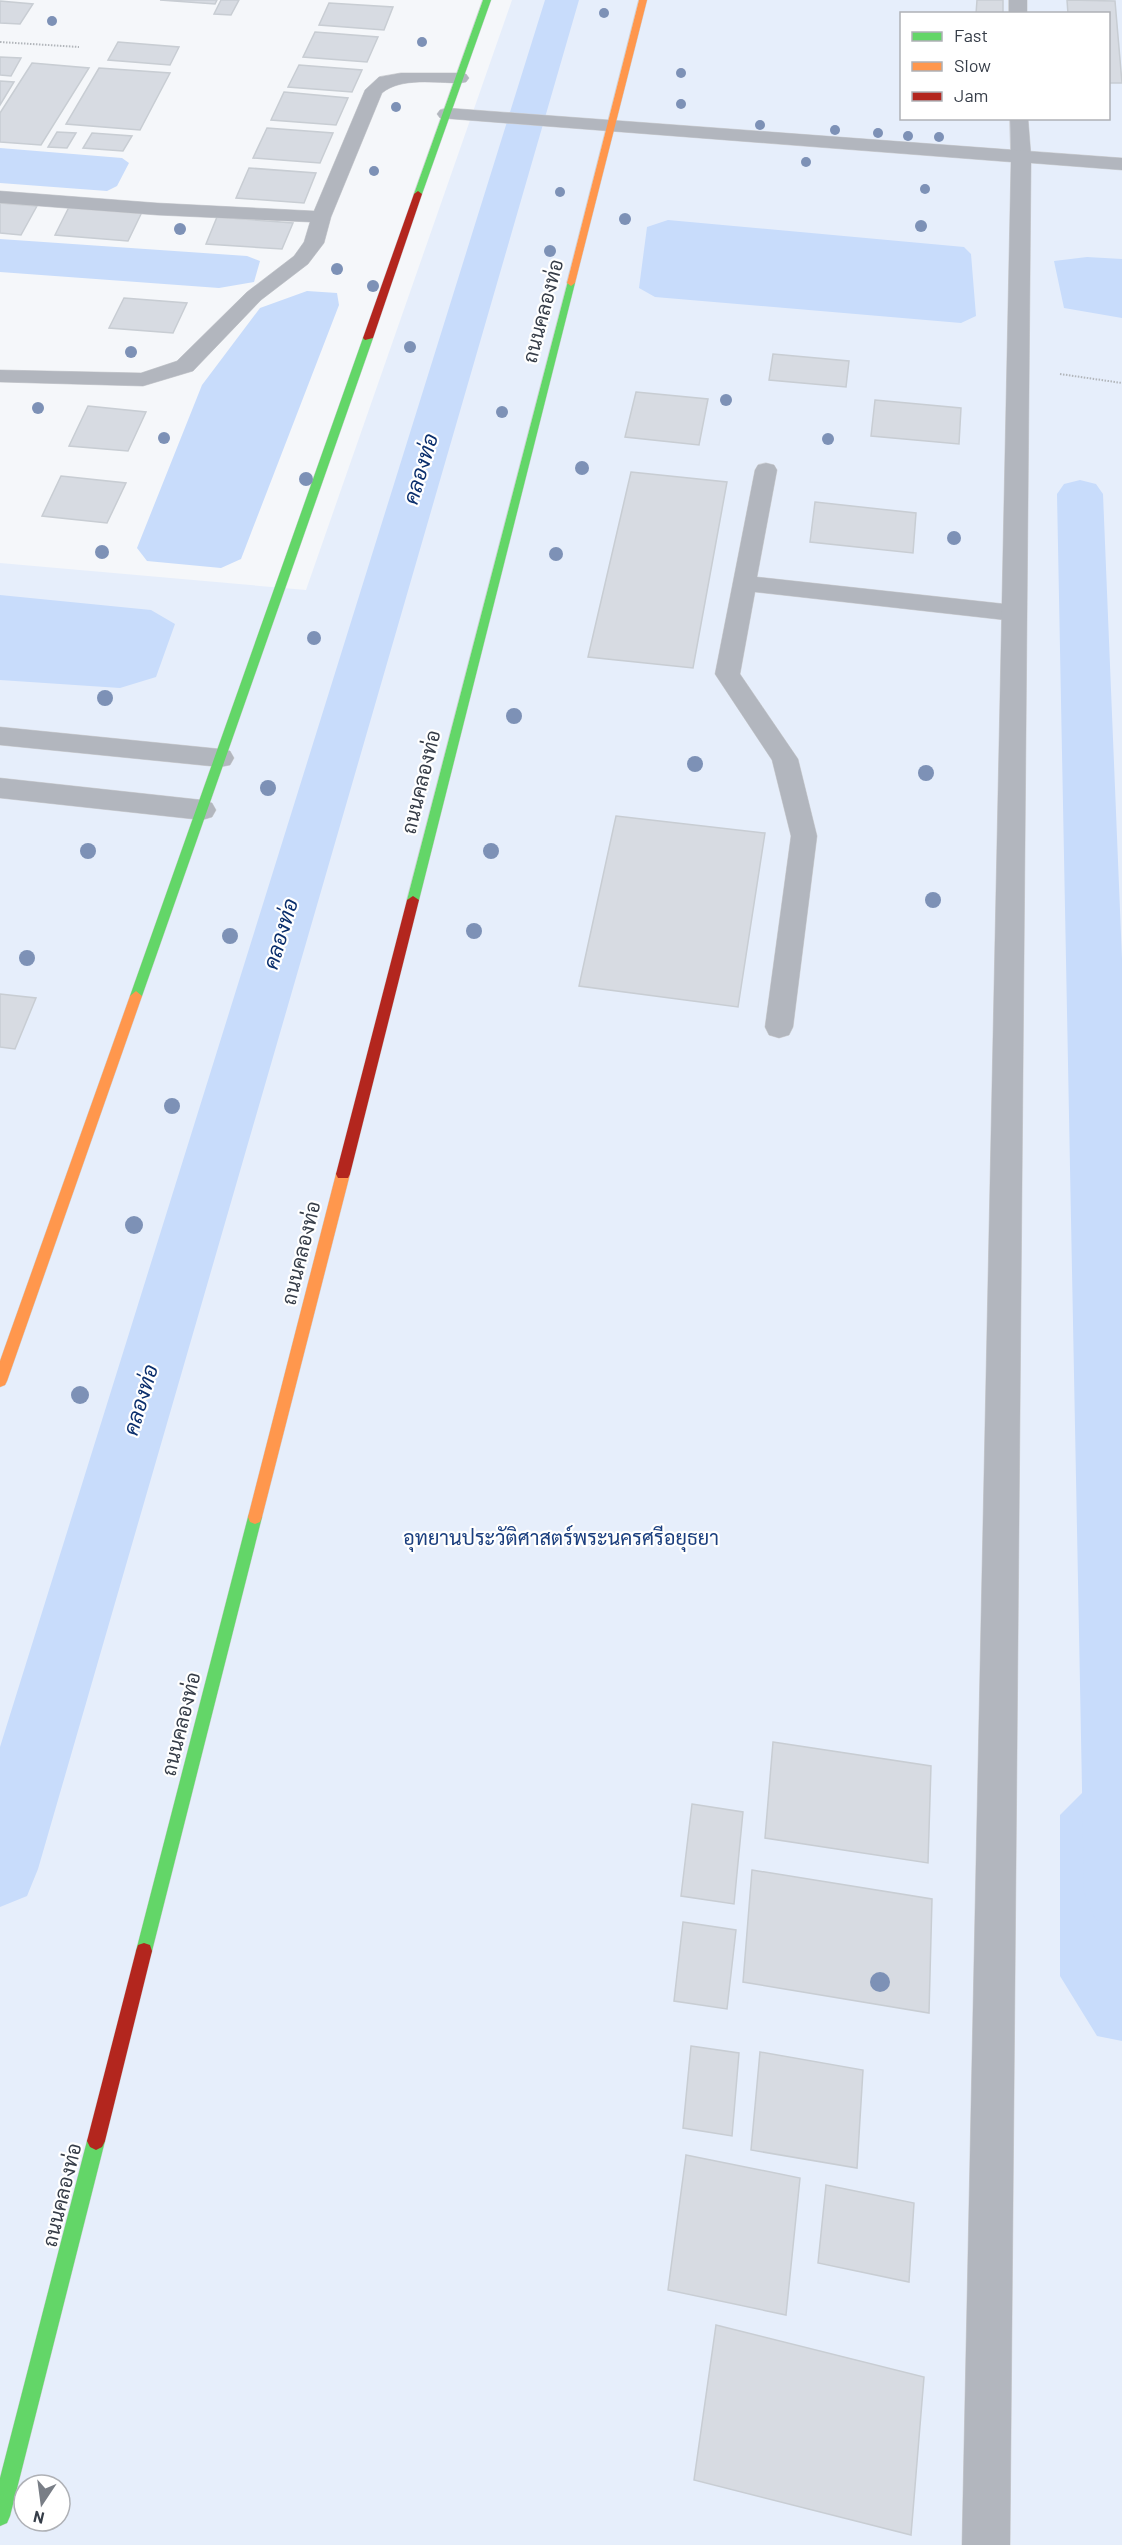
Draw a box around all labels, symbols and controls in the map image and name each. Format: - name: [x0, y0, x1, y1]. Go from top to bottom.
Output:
- legend: [900, 12, 1110, 120]
- text: Fast: [954, 24, 988, 46]
- text: Slow: [954, 54, 991, 76]
- text: Jam: [954, 84, 988, 106]
- street label: ถนนคลองท่อ: [517, 256, 567, 365]
- water label: คลองท่อ: [397, 430, 442, 507]
- street label: ถนนคลองท่อ: [396, 727, 445, 836]
- water label: คลองท่อ: [257, 895, 302, 972]
- street label: ถนนคลองท่อ: [276, 1198, 325, 1307]
- water label: คลองท่อ: [117, 1361, 162, 1438]
- park label: อุทยานประวัติศาสตร์พระนครศรีอยุธยา: [403, 1524, 719, 1552]
- street label: ถนนคลองท่อ: [156, 1669, 205, 1778]
- street label: ถนนคลองท่อ: [37, 2140, 86, 2249]
- north arrow: [12, 2473, 72, 2533]
- text: N: [31, 2508, 46, 2529]

